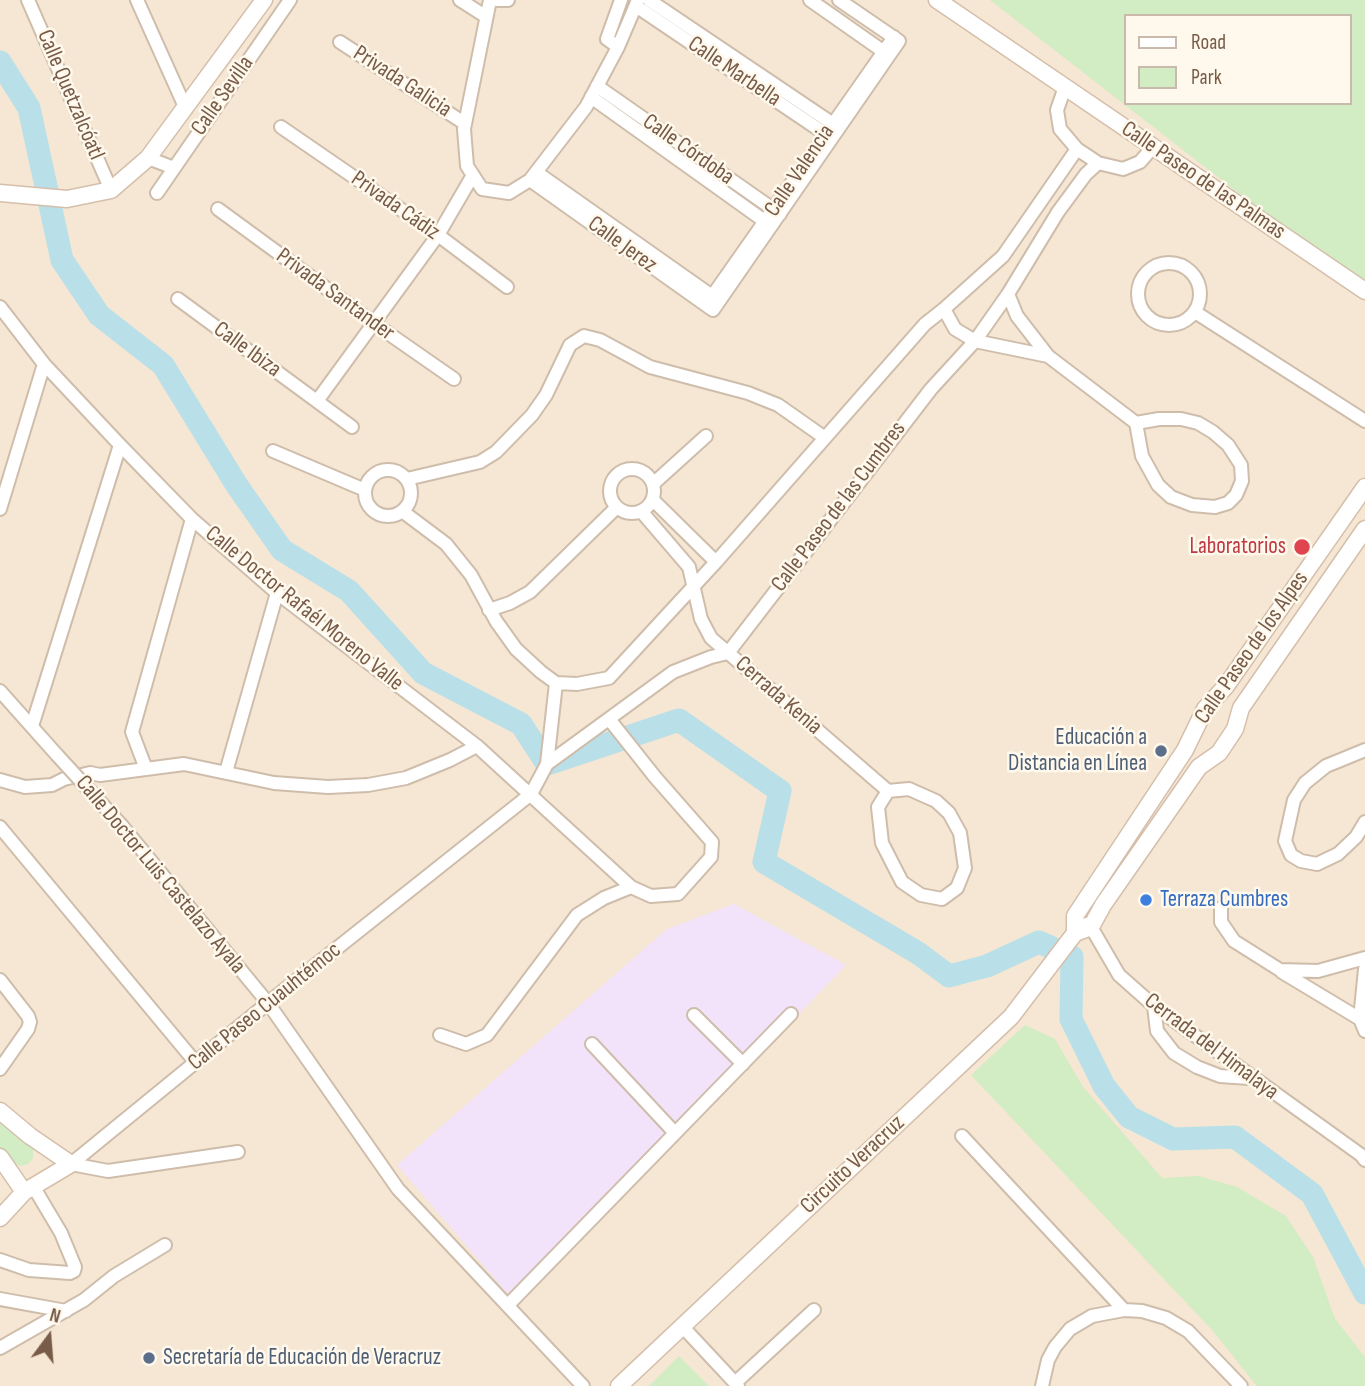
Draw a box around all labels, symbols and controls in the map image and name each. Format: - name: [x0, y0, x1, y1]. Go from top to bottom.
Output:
- legend: [1124, 14, 1351, 105]
- street label: Calle Quetzalcóatl: [30, 26, 110, 164]
- text: Road: [1191, 30, 1226, 55]
- street label: Calle Marbella: [682, 31, 786, 113]
- street label: Privada Galicia: [348, 40, 456, 124]
- street label: Calle Sevilla: [186, 51, 260, 141]
- text: Park: [1191, 65, 1222, 90]
- street label: Calle Córdoba: [637, 108, 739, 192]
- street label: Calle Paseo de las Palmas: [1116, 116, 1290, 246]
- street label: Calle Valencia: [759, 120, 841, 222]
- street label: Privada Cádiz: [345, 165, 445, 247]
- street label: Calle Jerez: [582, 211, 662, 279]
- street label: Privada Santander: [270, 243, 400, 347]
- street label: Calle Ibiza: [208, 316, 286, 384]
- street label: Calle Paseo de las Cumbres: [766, 416, 912, 598]
- street label: Calle Doctor Rafaél Moreno Valle: [199, 520, 409, 698]
- place label: Laboratorios: [1189, 533, 1286, 561]
- marker: Laboratorios: [1292, 537, 1312, 557]
- street label: Calle Paseo de los Alpes: [1189, 566, 1315, 730]
- street label: Cerrada Kenia: [729, 651, 827, 741]
- place label: Educación a Distancia en Línea: [1008, 724, 1147, 778]
- marker: Educación a Distancia en Línea: [1153, 743, 1169, 759]
- street label: Calle Doctor Luis Castelazo Ayala: [69, 770, 251, 980]
- place label: Terraza Cumbres: [1160, 886, 1288, 914]
- marker: Terraza Cumbres: [1138, 892, 1154, 908]
- street label: Calle Paseo Cuauhtémoc: [183, 937, 347, 1077]
- street label: Cerrada del Himalaya: [1139, 988, 1283, 1106]
- street label: Circuito Veracruz: [795, 1110, 911, 1220]
- north arrow: [14, 1302, 84, 1372]
- text: N: [47, 1304, 63, 1329]
- place label: Secretaría de Educación de Veracruz: [163, 1344, 441, 1372]
- marker: Secretaría de Educación de Veracruz: [141, 1350, 157, 1366]

